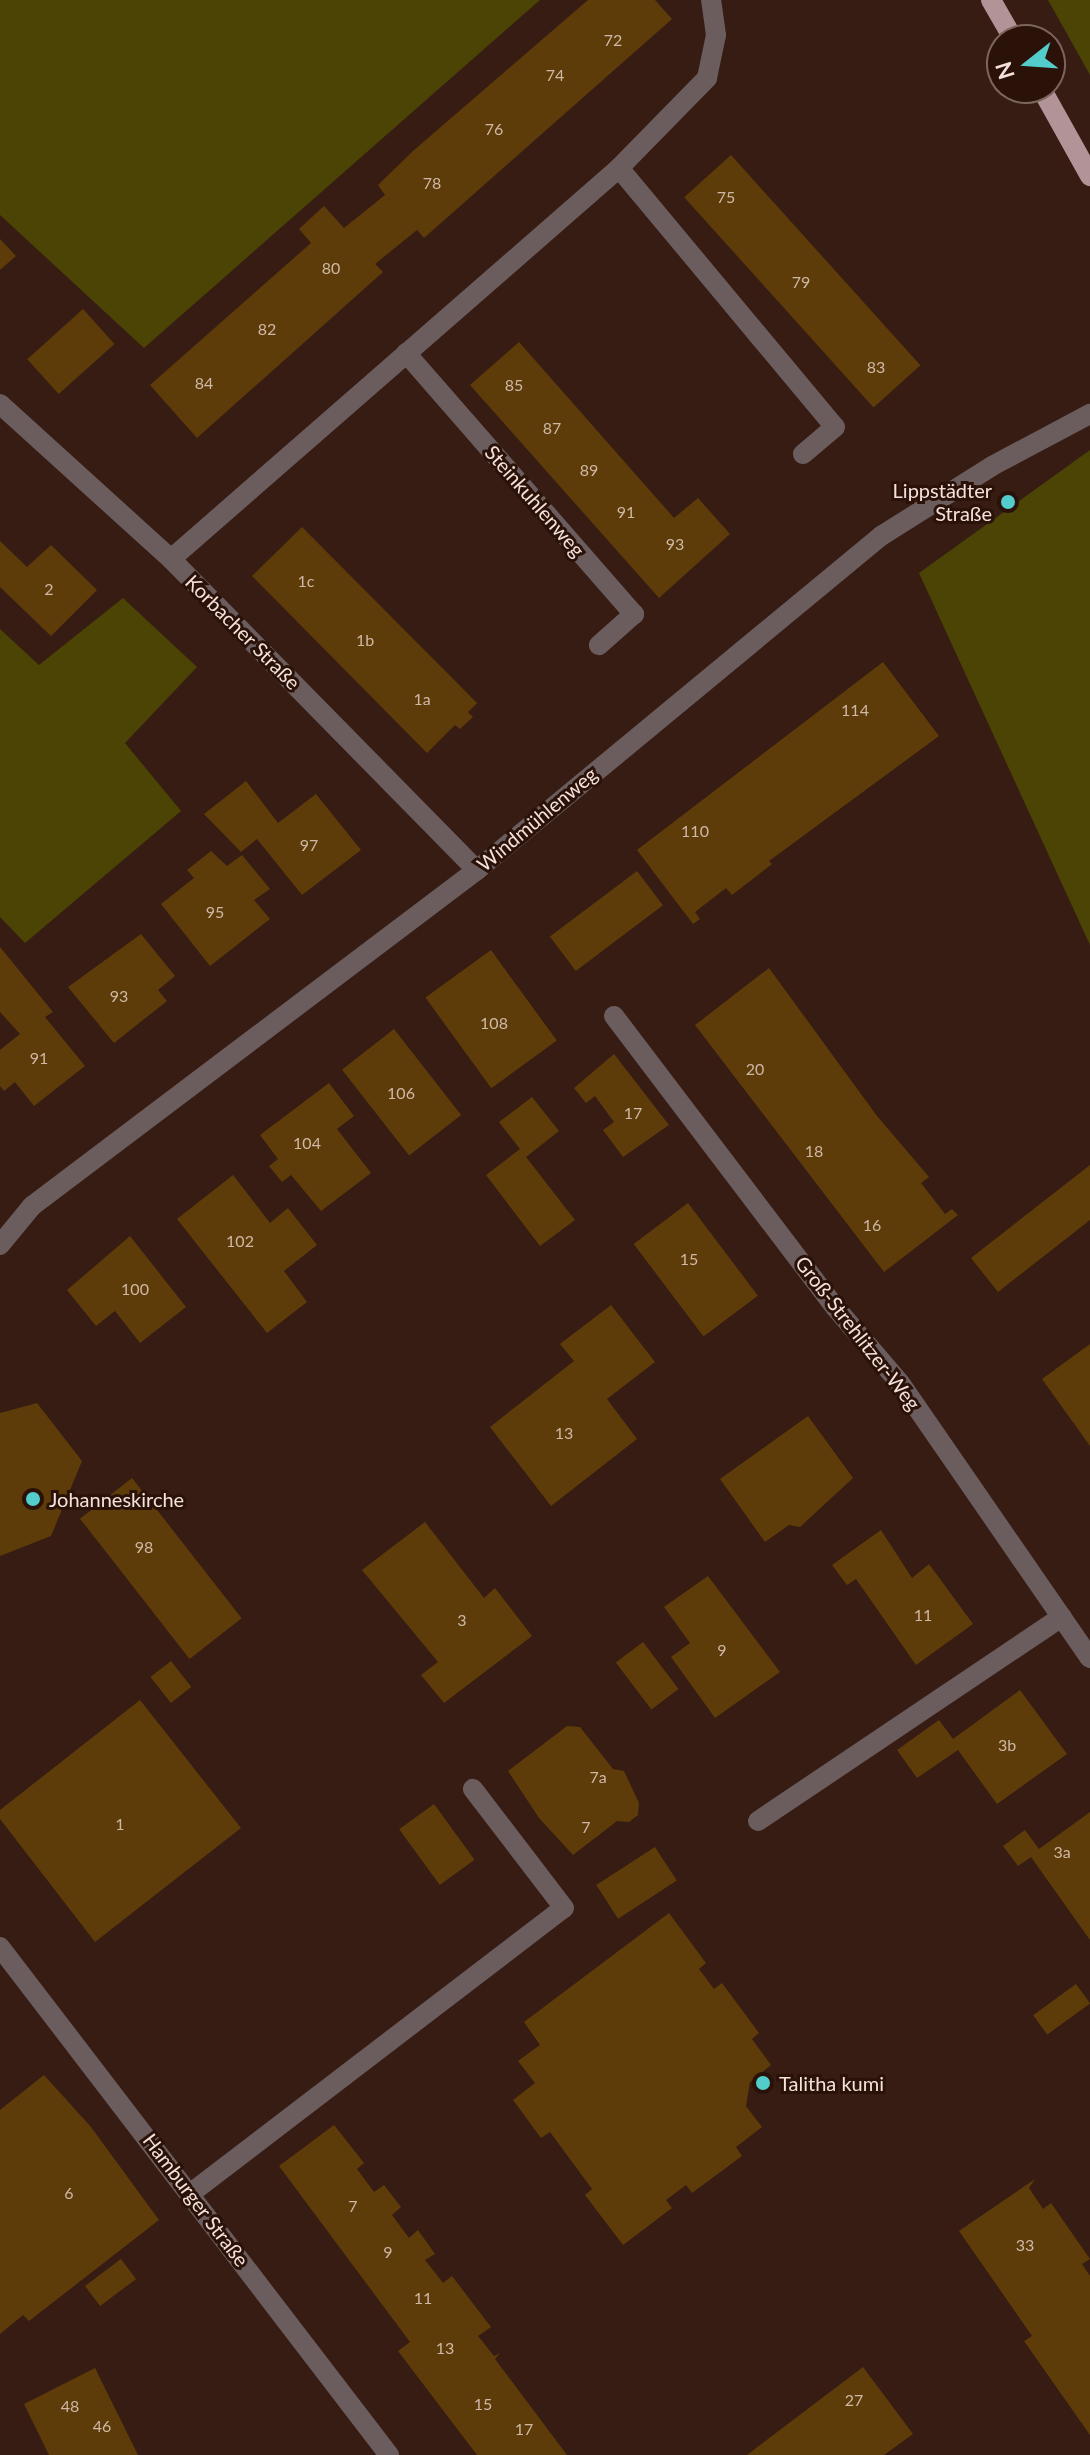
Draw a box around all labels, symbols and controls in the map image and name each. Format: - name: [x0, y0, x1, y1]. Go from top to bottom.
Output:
- north arrow: [986, 24, 1066, 104]
- house number: 72: [604, 30, 622, 50]
- text: N: [989, 59, 1020, 83]
- house number: 74: [546, 65, 564, 85]
- house number: 76: [485, 119, 503, 139]
- house number: 78: [423, 173, 441, 193]
- house number: 75: [717, 187, 735, 207]
- house number: 80: [322, 258, 340, 278]
- house number: 79: [792, 272, 810, 292]
- house number: 82: [258, 319, 276, 339]
- house number: 83: [867, 357, 885, 377]
- house number: 84: [195, 373, 213, 393]
- house number: 85: [505, 375, 523, 395]
- house number: 87: [543, 418, 561, 438]
- street label: Steinkuhlenweg: [480, 441, 590, 561]
- house number: 89: [580, 460, 598, 480]
- place label: Lippstädter Straße: [893, 478, 992, 525]
- marker: Lippstädter Straße: [999, 493, 1017, 511]
- house number: 91: [617, 502, 635, 522]
- house number: 93: [666, 534, 684, 554]
- street label: Korbacher Straße: [181, 570, 305, 694]
- house number: 1c: [298, 571, 314, 591]
- house number: 2: [44, 579, 54, 599]
- house number: 1b: [356, 630, 374, 650]
- house number: 1a: [413, 689, 431, 709]
- house number: 114: [841, 700, 869, 720]
- street label: Windmühlenweg: [472, 762, 602, 876]
- house number: 110: [681, 821, 709, 841]
- house number: 97: [300, 835, 318, 855]
- house number: 95: [206, 902, 224, 922]
- house number: 93: [110, 986, 128, 1006]
- house number: 108: [480, 1013, 508, 1033]
- house number: 91: [30, 1048, 48, 1068]
- house number: 20: [746, 1059, 764, 1079]
- house number: 106: [387, 1083, 415, 1103]
- house number: 17: [624, 1103, 642, 1123]
- house number: 104: [293, 1133, 321, 1153]
- house number: 18: [805, 1141, 823, 1161]
- house number: 16: [863, 1215, 881, 1235]
- house number: 102: [226, 1231, 254, 1251]
- house number: 15: [680, 1249, 698, 1269]
- street label: Groß-Strehlitzer-Weg: [791, 1251, 925, 1415]
- house number: 100: [121, 1279, 149, 1299]
- house number: 13: [555, 1423, 573, 1443]
- place label: Johanneskirche: [49, 1487, 184, 1511]
- marker: Johanneskirche: [24, 1490, 42, 1508]
- house number: 98: [135, 1537, 153, 1557]
- house number: 11: [914, 1605, 932, 1625]
- house number: 3: [457, 1610, 467, 1630]
- house number: 9: [717, 1640, 727, 1660]
- house number: 3b: [998, 1735, 1016, 1755]
- house number: 7a: [589, 1767, 607, 1787]
- house number: 1: [115, 1814, 125, 1834]
- house number: 7: [581, 1817, 591, 1837]
- house number: 3a: [1053, 1842, 1071, 1862]
- place label: Talitha kumi: [779, 2071, 884, 2095]
- marker: Talitha kumi: [754, 2074, 772, 2092]
- street label: Hamburger Straße: [138, 2129, 254, 2271]
- house number: 6: [64, 2183, 74, 2203]
- house number: 7: [348, 2196, 358, 2216]
- house number: 33: [1016, 2235, 1034, 2255]
- house number: 9: [383, 2242, 393, 2262]
- house number: 11: [414, 2288, 432, 2308]
- house number: 13: [436, 2338, 454, 2358]
- house number: 27: [845, 2390, 863, 2410]
- house number: 15: [474, 2394, 492, 2414]
- house number: 48: [61, 2396, 79, 2416]
- house number: 46: [93, 2416, 111, 2436]
- house number: 17: [515, 2419, 533, 2439]

